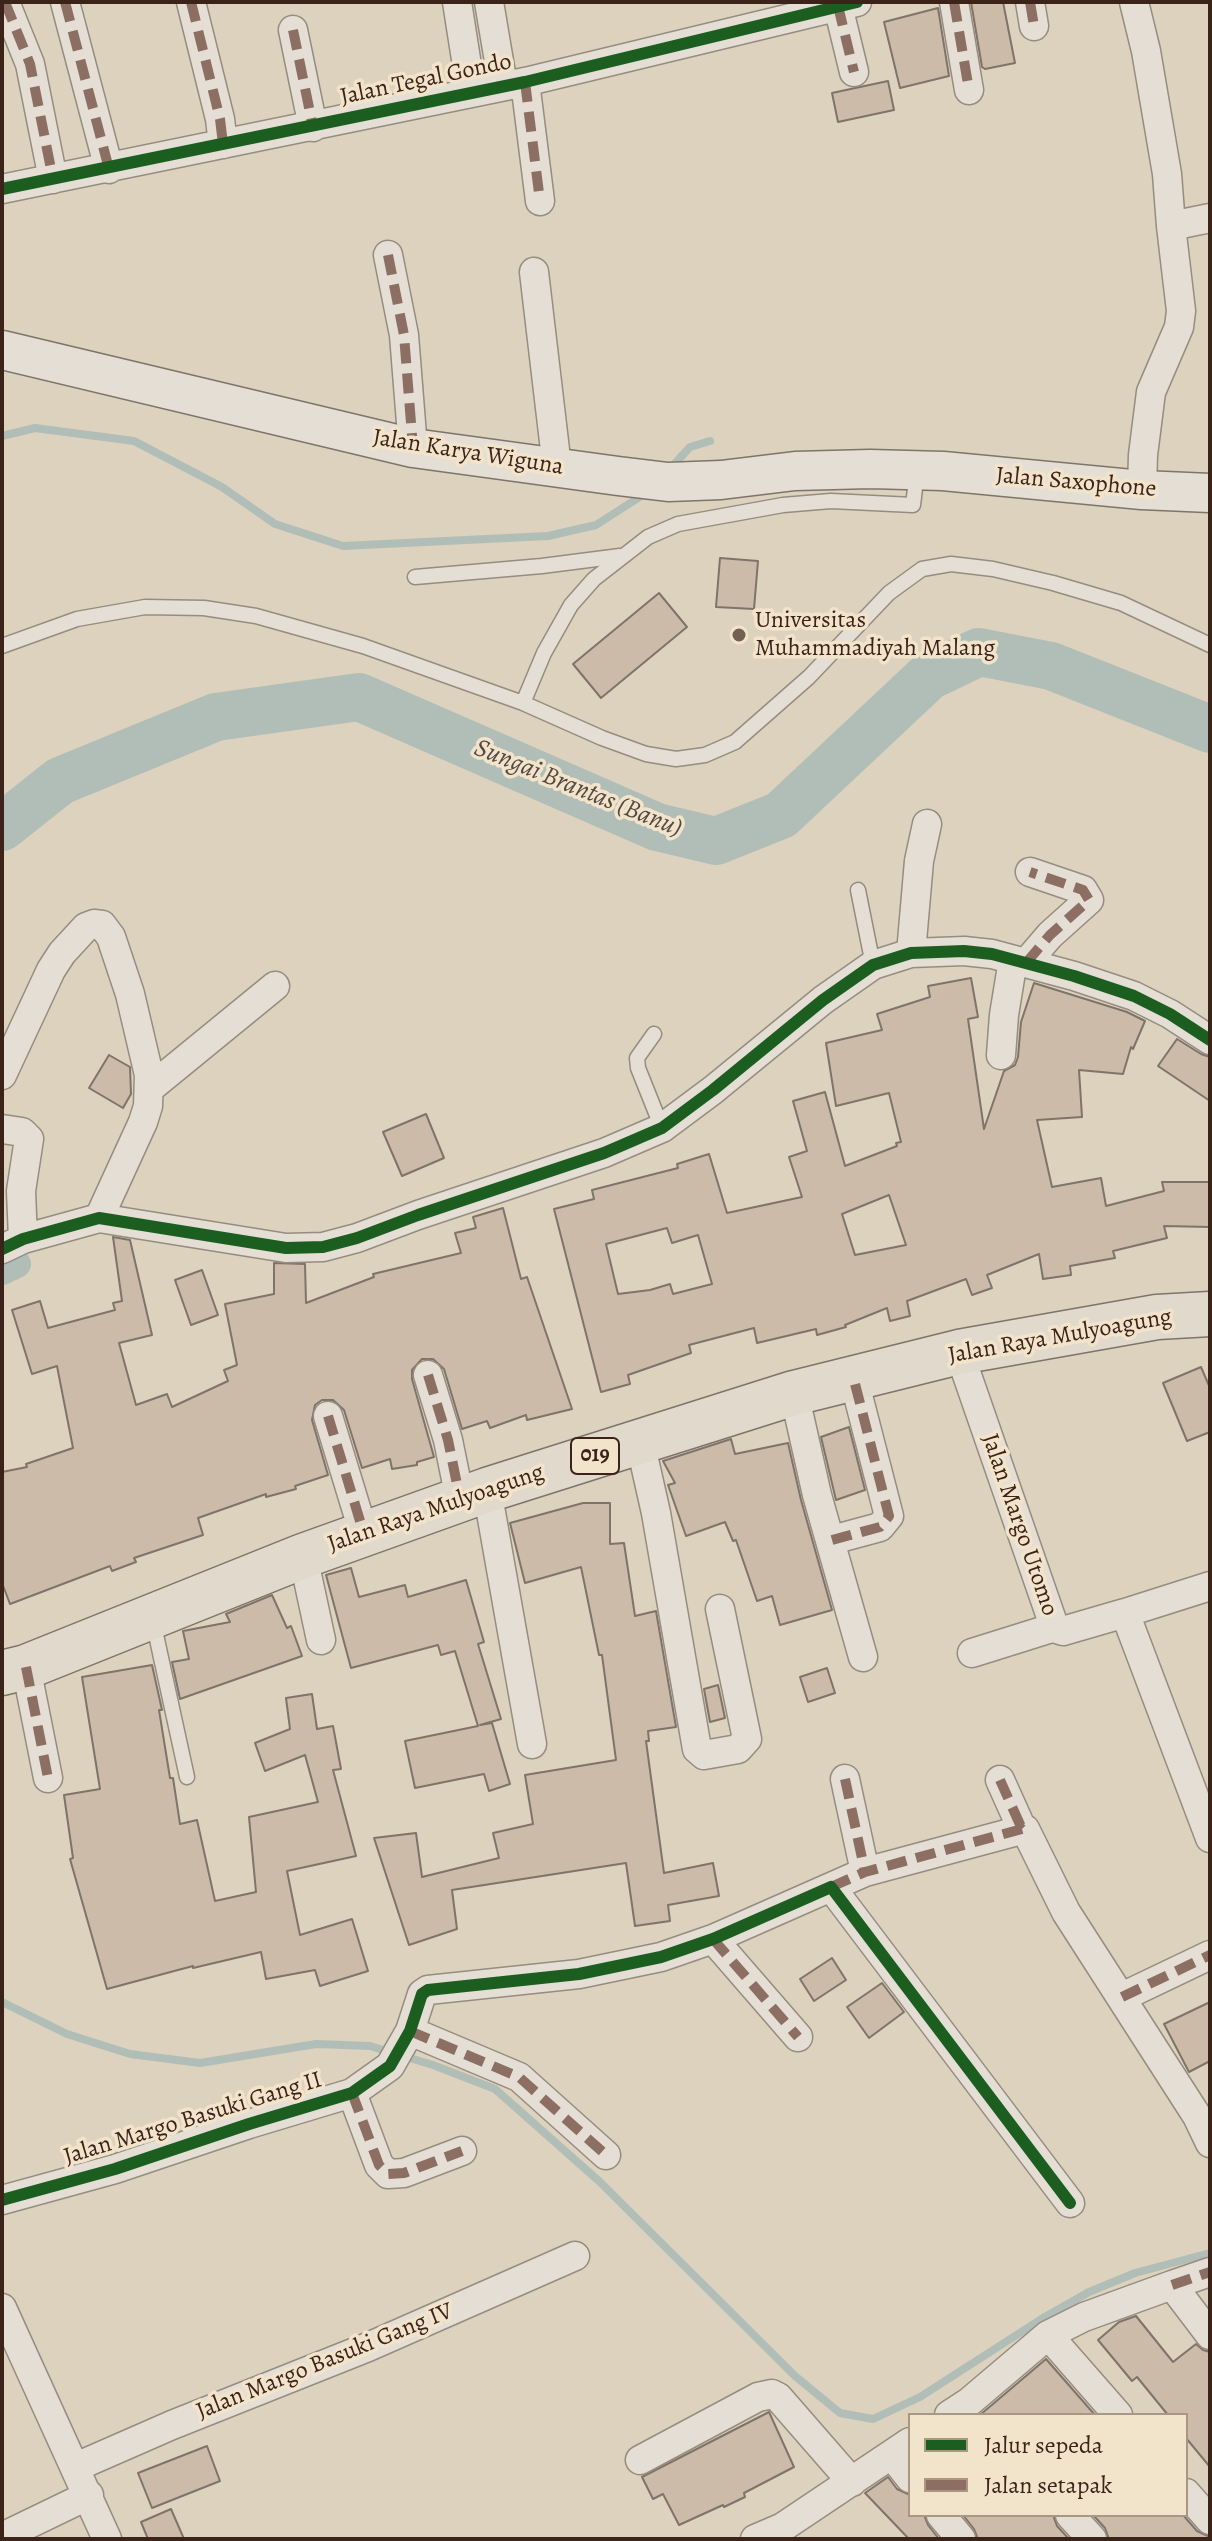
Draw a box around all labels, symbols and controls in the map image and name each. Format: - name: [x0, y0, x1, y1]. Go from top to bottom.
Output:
- street label: Jalan Tegal Gondo: [338, 48, 514, 112]
- street label: Jalan Karya Wiguna: [371, 424, 565, 482]
- street label: Jalan Saxophone: [995, 462, 1157, 504]
- place label: Universitas Muhammadiyah Malang: [755, 607, 995, 663]
- marker: Universitas Muhammadiyah Malang: [730, 626, 748, 644]
- water label: Sungai Brantas (Banu): [469, 733, 687, 845]
- street label: Jalan Raya Mulyoagung: [946, 1303, 1174, 1371]
- street label: Jalan Margo Utomo: [974, 1430, 1064, 1620]
- road number: 019: [571, 1438, 619, 1474]
- street label: Jalan Raya Mulyoagung: [324, 1458, 548, 1560]
- street label: Jalan Margo Basuki Gang II: [61, 2066, 325, 2172]
- street label: Jalan Margo Basuki Gang IV: [192, 2297, 458, 2427]
- legend: [908, 2413, 1188, 2517]
- text: Jalur sepeda: [984, 2429, 1103, 2461]
- text: Jalan setapak: [984, 2469, 1113, 2501]

